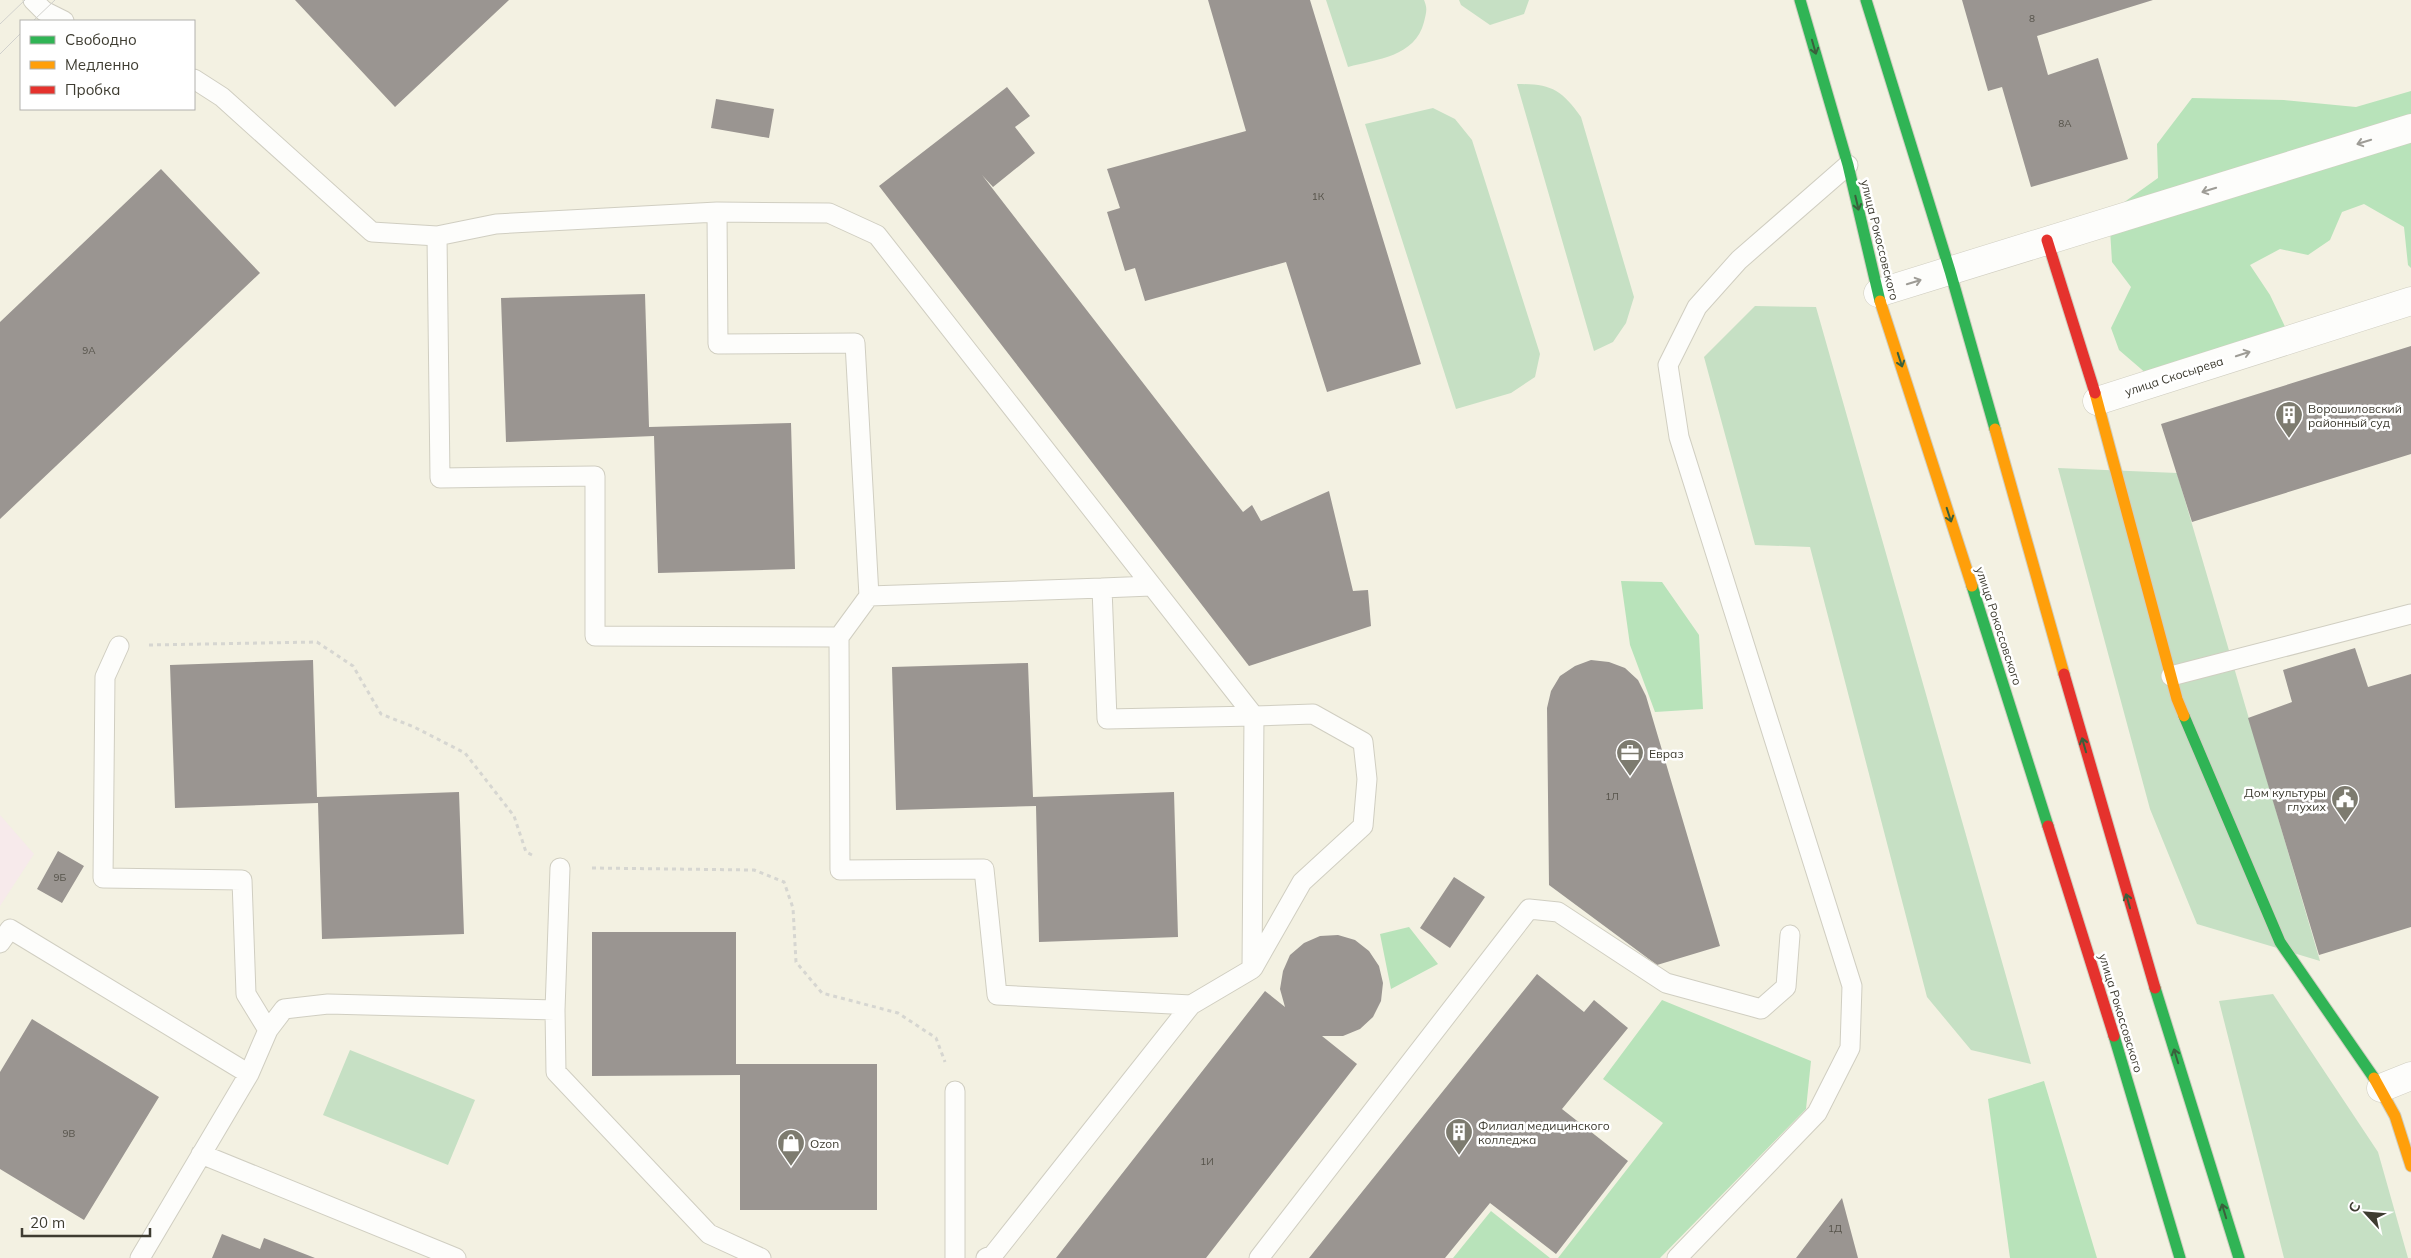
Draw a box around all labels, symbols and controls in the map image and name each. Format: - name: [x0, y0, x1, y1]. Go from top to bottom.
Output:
- house number: 8: [2029, 12, 2035, 25]
- legend: [20, 20, 195, 110]
- text: Свободно: [65, 30, 137, 49]
- one-way arrow: [1809, 38, 1819, 54]
- text: Медленно: [65, 55, 139, 74]
- text: Пробка: [65, 80, 120, 99]
- house number: 8А: [2058, 117, 2072, 130]
- one-way arrow: [2357, 138, 2373, 147]
- street label: улица Рокоссовского: [1858, 178, 1902, 302]
- one-way arrow: [2202, 186, 2218, 195]
- house number: 1К: [1312, 190, 1325, 203]
- one-way arrow: [1853, 195, 1862, 211]
- one-way arrow: [1906, 277, 1921, 286]
- house number: 9А: [82, 344, 96, 357]
- one-way arrow: [2235, 349, 2251, 359]
- one-way arrow: [1895, 352, 1905, 368]
- street label: улица Скосырева: [2123, 353, 2225, 399]
- building icon: Ворошиловский районный суд: [2274, 400, 2304, 439]
- place label: Ворошиловский районный суд: [2308, 401, 2402, 430]
- one-way arrow: [1945, 507, 1954, 522]
- street label: улица Рокоссовского: [1973, 565, 2025, 687]
- one-way arrow: [2079, 737, 2088, 753]
- office icon: Евраз: [1615, 738, 1645, 777]
- place label: Евраз: [1649, 746, 1684, 761]
- public building icon: Дом культуры глухих: [2330, 784, 2360, 823]
- place label: Дом культуры глухих: [2244, 785, 2326, 814]
- house number: 1Л: [1605, 790, 1619, 803]
- house number: 9Б: [54, 871, 67, 884]
- one-way arrow: [2123, 893, 2133, 909]
- street label: улица Рокоссовского: [2096, 952, 2146, 1074]
- one-way arrow: [2171, 1049, 2180, 1065]
- building icon: Филиал медицинского колледжа: [1444, 1117, 1474, 1156]
- place label: Филиал медицинского колледжа: [1478, 1118, 1610, 1147]
- house number: 9В: [63, 1127, 76, 1140]
- shop icon: Ozon: [776, 1128, 806, 1167]
- place label: Ozon: [810, 1136, 839, 1151]
- house number: 1И: [1200, 1155, 1214, 1168]
- north arrow: [2341, 1188, 2391, 1238]
- text: С: [2344, 1199, 2365, 1216]
- one-way arrow: [2219, 1204, 2229, 1220]
- scale bar: [22, 1206, 150, 1238]
- text: 20 m: [30, 1213, 65, 1232]
- house number: 1Д: [1828, 1222, 1842, 1235]

